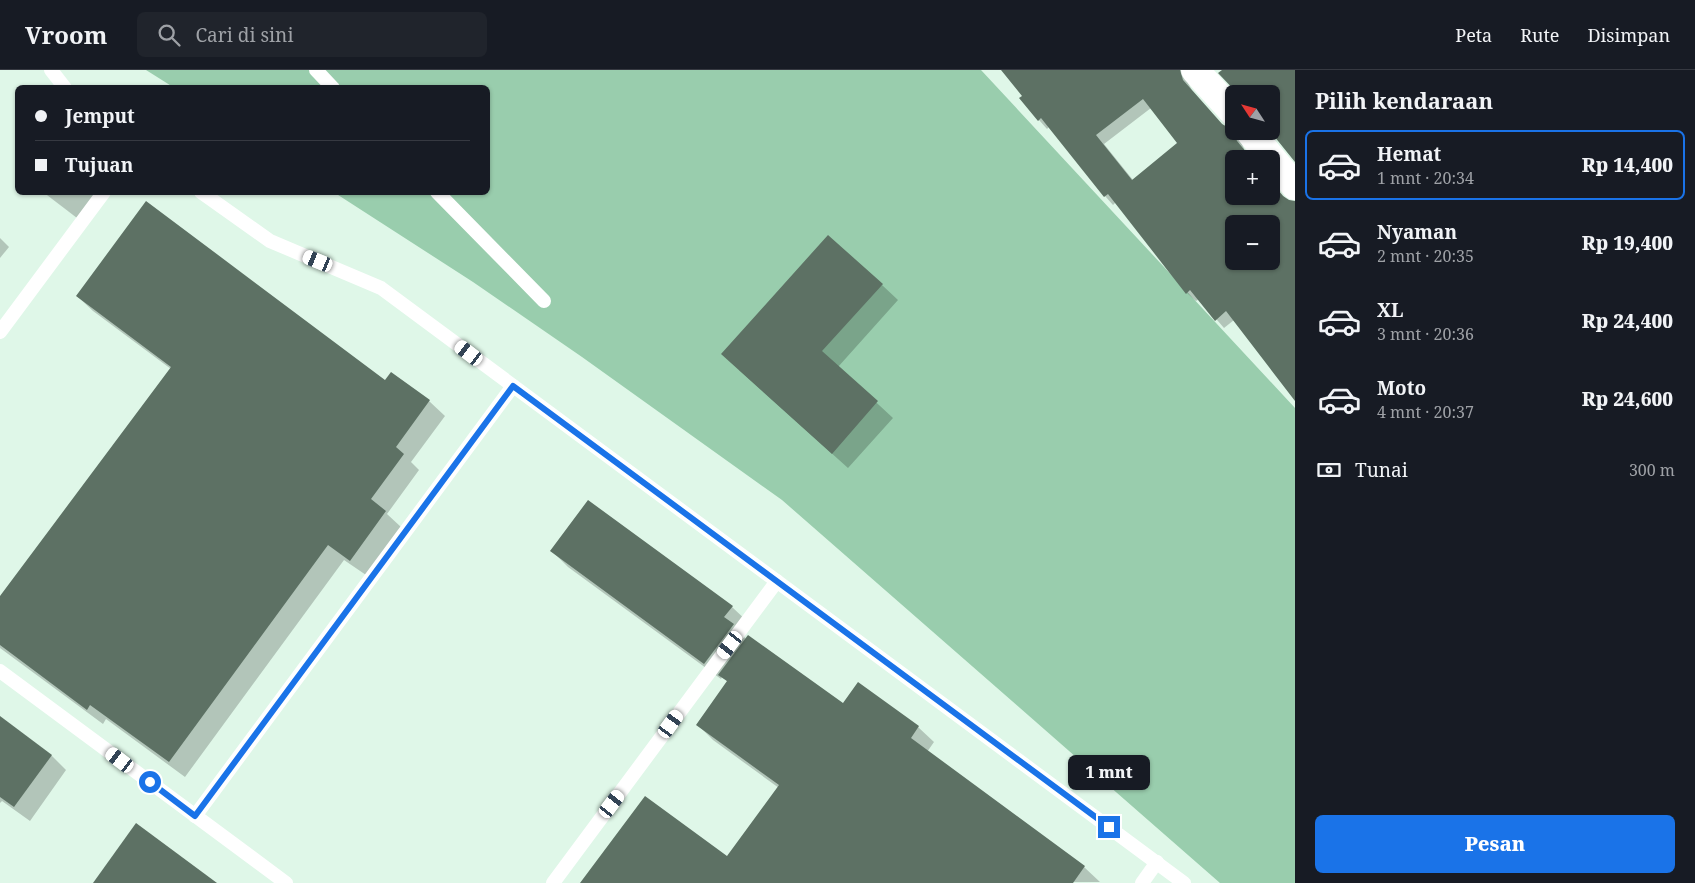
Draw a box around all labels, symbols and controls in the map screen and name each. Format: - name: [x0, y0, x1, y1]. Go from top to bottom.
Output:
- search box: [137, 12, 487, 57]
- text: Vroom: [25, 18, 107, 51]
- icon: search: [155, 21, 183, 49]
- text: Cari di sini: [195, 22, 293, 48]
- text: Peta: [1455, 23, 1492, 47]
- text: Rute: [1520, 23, 1559, 47]
- text: Disimpan: [1587, 23, 1670, 47]
- north arrow: [1225, 85, 1280, 140]
- map controls: [1225, 85, 1280, 270]
- text: Pilih kendaraan: [1315, 85, 1493, 115]
- text: Jemput: [65, 103, 135, 129]
- text: Hemat: [1377, 141, 1441, 167]
- icon: car: [1317, 143, 1362, 188]
- button: +: [1225, 150, 1280, 205]
- text: Tujuan: [65, 152, 133, 178]
- text: Rp 14,400: [1582, 152, 1673, 178]
- text: 1 mnt · 20:34: [1377, 167, 1474, 189]
- button: −: [1225, 215, 1280, 270]
- text: Nyaman: [1377, 219, 1457, 245]
- icon: car: [1317, 221, 1362, 266]
- text: Rp 19,400: [1582, 230, 1673, 256]
- text: 2 mnt · 20:35: [1377, 245, 1474, 267]
- car: [301, 248, 334, 274]
- text: XL: [1377, 297, 1403, 323]
- icon: car: [1317, 299, 1362, 344]
- text: Rp 24,400: [1582, 308, 1673, 334]
- text: 3 mnt · 20:36: [1377, 323, 1474, 345]
- car: [452, 338, 485, 368]
- text: Moto: [1377, 375, 1426, 401]
- icon: car: [1317, 377, 1362, 422]
- text: Rp 24,600: [1582, 386, 1673, 412]
- text: 4 mnt · 20:37: [1377, 401, 1474, 423]
- icon: cash: [1315, 456, 1343, 484]
- text: Tunai: [1355, 457, 1408, 483]
- text: 300 m: [1629, 459, 1675, 481]
- car: [714, 629, 745, 661]
- car: [656, 707, 685, 741]
- car: [103, 745, 136, 775]
- callout: 1 mnt: [1068, 754, 1150, 790]
- text: 1 mnt: [1086, 761, 1132, 783]
- route start: [139, 771, 161, 793]
- car: [596, 788, 627, 820]
- button: Pesan: [1315, 815, 1675, 873]
- route end: [1098, 816, 1120, 838]

